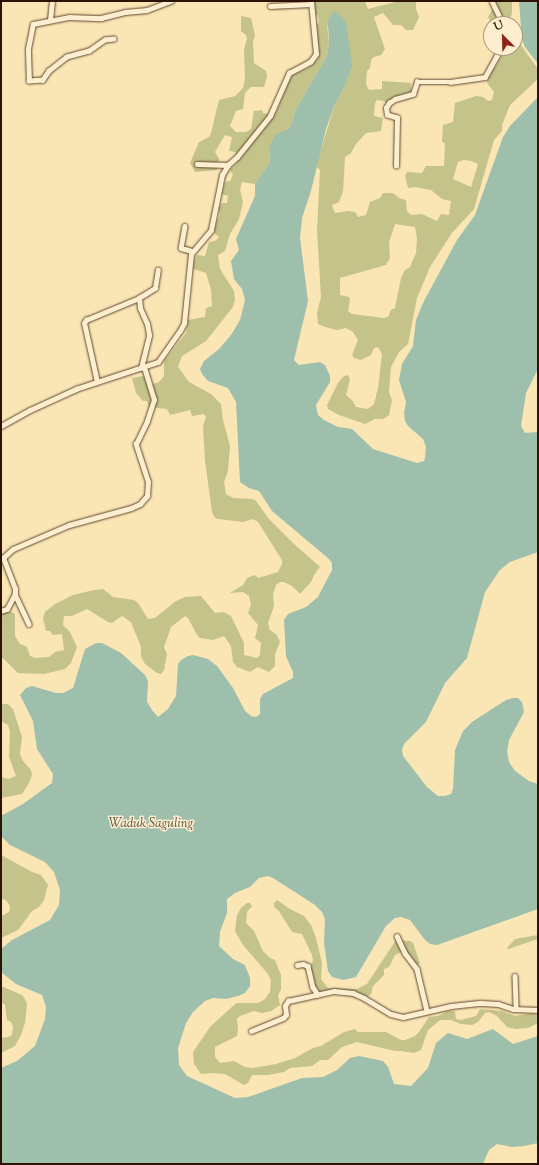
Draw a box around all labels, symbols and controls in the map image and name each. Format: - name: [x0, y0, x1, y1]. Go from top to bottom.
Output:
- north arrow: [483, 16, 523, 56]
- text: U: [491, 17, 506, 35]
- water label: Waduk Saguling: [109, 816, 193, 832]

